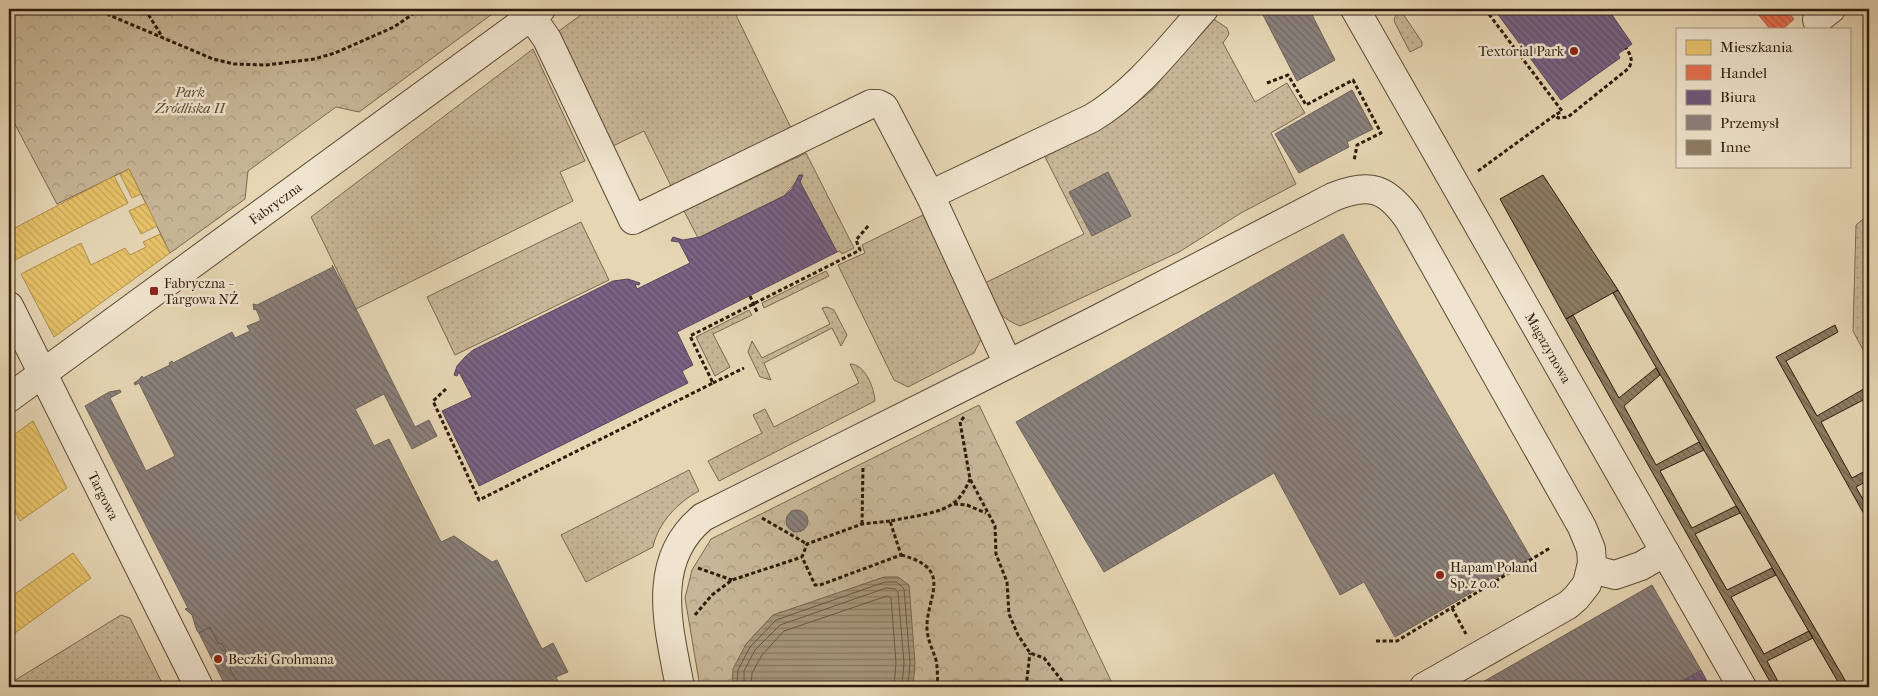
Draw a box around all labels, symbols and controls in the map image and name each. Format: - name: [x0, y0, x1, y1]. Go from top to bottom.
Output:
- legend: [1676, 28, 1850, 168]
- text: Mieszkania: [1720, 38, 1793, 56]
- place label: Textorial Park: [1478, 43, 1565, 60]
- marker: Textorial Park: [1568, 45, 1580, 57]
- text: Handel: [1720, 64, 1767, 82]
- park label: Park Źródliska II: [154, 84, 226, 117]
- text: Biura: [1720, 88, 1757, 106]
- text: Przemysł: [1720, 114, 1780, 132]
- text: Inne: [1720, 138, 1751, 156]
- street label: Fabryczna: [246, 178, 306, 228]
- place label: Fabryczna - Targowa NŻ: [164, 275, 239, 308]
- marker: Fabryczna - Targowa NŻ: [148, 285, 160, 297]
- street label: Magazynowa: [1521, 309, 1575, 386]
- street label: Targowa: [84, 469, 123, 523]
- place label: Hapam Poland Sp. z o.o.: [1450, 559, 1538, 592]
- marker: Hapam Poland Sp. z o.o.: [1434, 569, 1446, 581]
- place label: Beczki Grohmana: [228, 651, 335, 668]
- marker: Beczki Grohmana: [212, 653, 224, 665]

